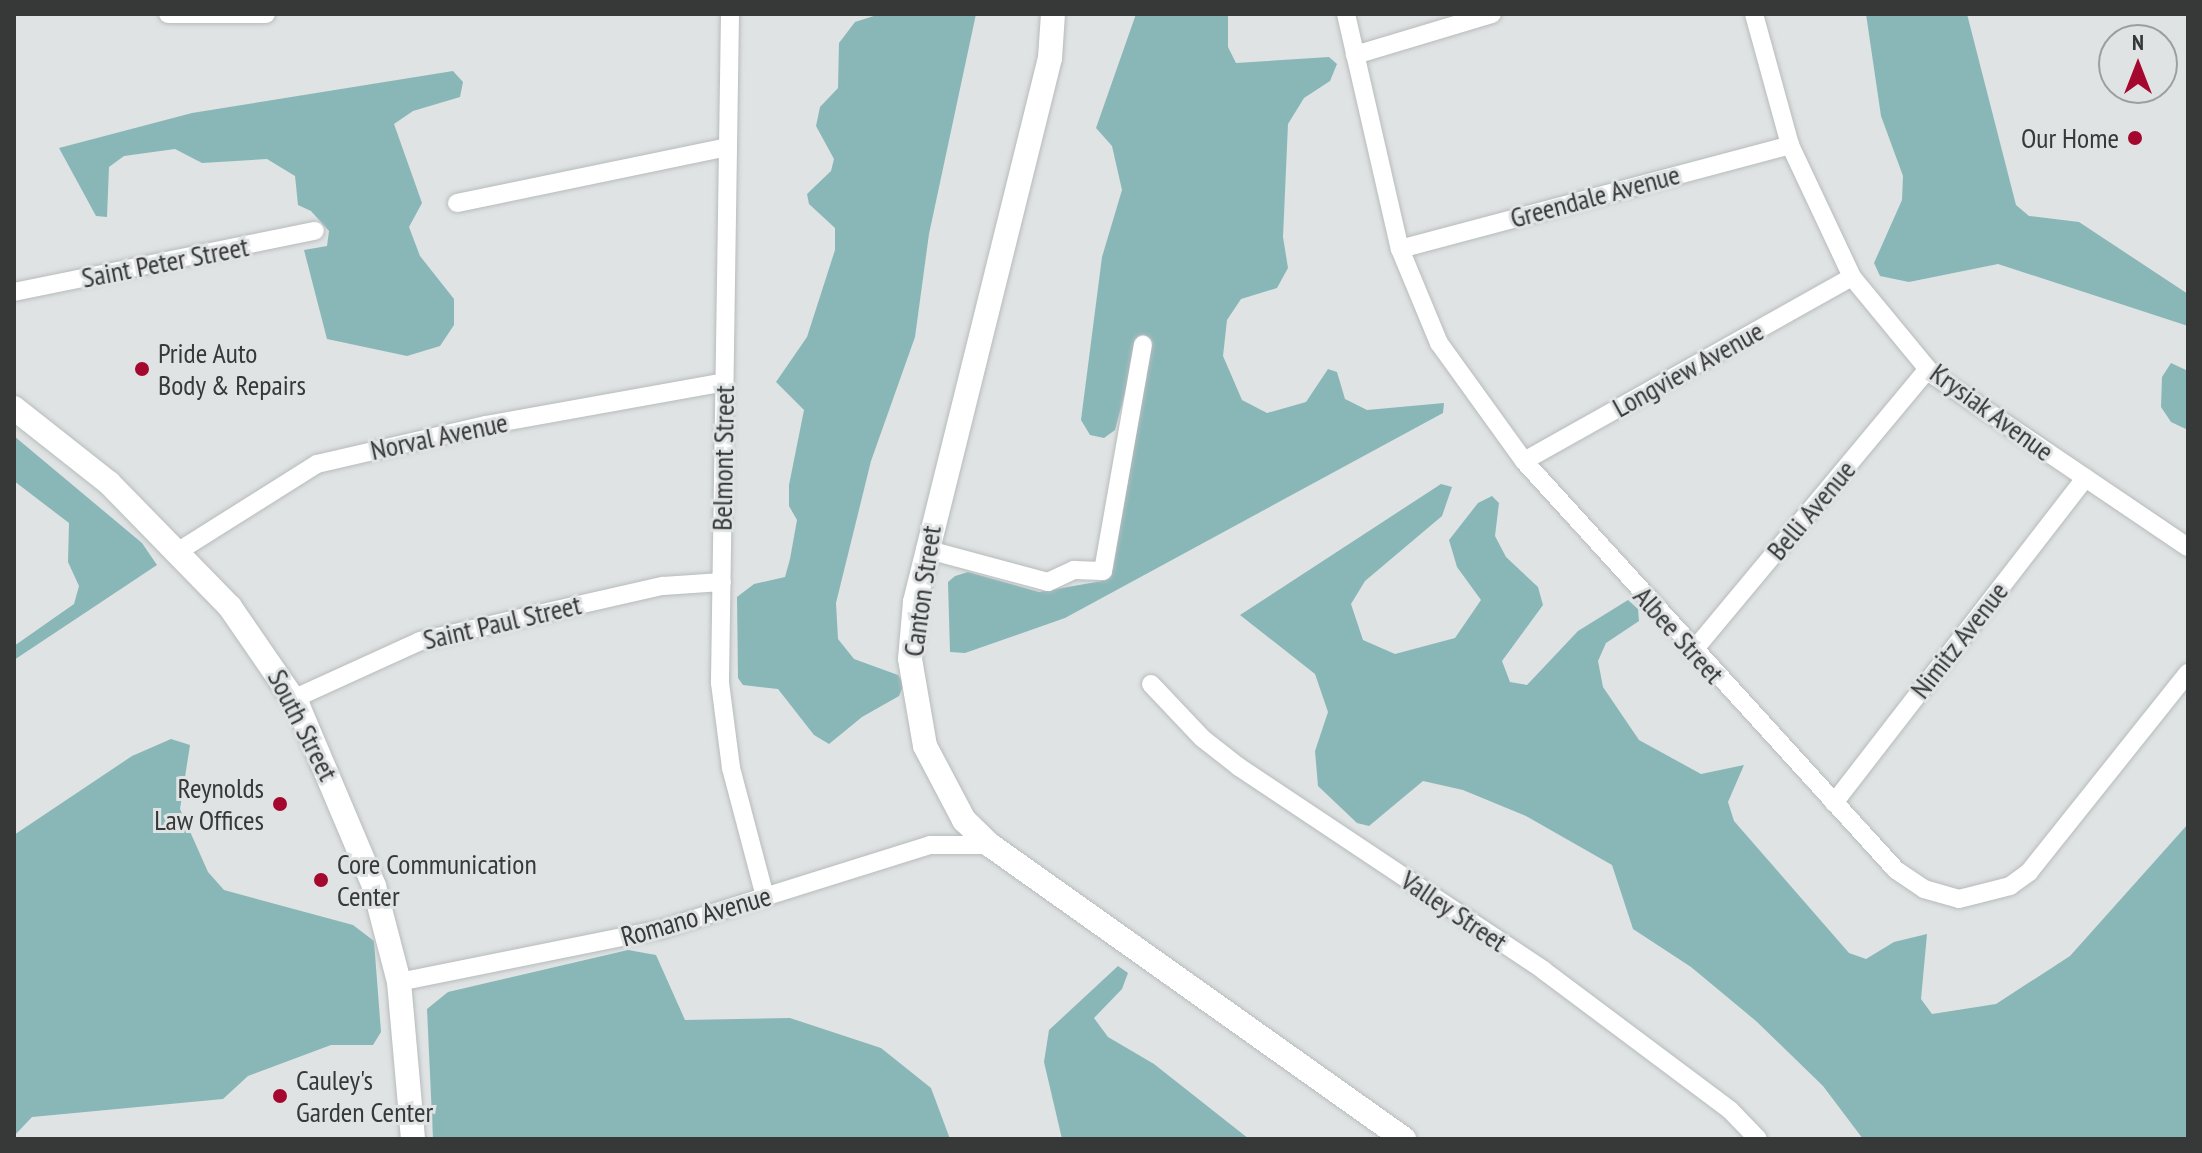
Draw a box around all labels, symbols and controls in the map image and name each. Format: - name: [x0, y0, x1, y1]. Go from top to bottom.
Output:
- north arrow: [2098, 24, 2178, 104]
- text: N: [2132, 28, 2144, 56]
- place label: Our Home: [2021, 121, 2119, 155]
- marker: Our Home: [2126, 129, 2144, 147]
- street label: Greendale Avenue: [1506, 157, 1684, 235]
- street label: Saint Peter Street: [79, 229, 251, 295]
- street label: Longview Avenue: [1606, 313, 1770, 425]
- place label: Pride Auto Body & Repairs: [158, 336, 307, 402]
- street label: Krysiak Avenue: [1923, 356, 2061, 468]
- marker: Pride Auto Body & Repairs: [133, 360, 151, 378]
- street label: Belmont Street: [705, 385, 741, 531]
- street label: Norval Avenue: [367, 405, 511, 467]
- street label: Belli Avenue: [1759, 453, 1863, 567]
- street label: Canton Street: [896, 523, 948, 659]
- street label: Nimitz Avenue: [1903, 575, 2015, 705]
- street label: Albee Street: [1627, 580, 1731, 690]
- street label: Saint Paul Street: [420, 588, 584, 656]
- street label: South Street: [261, 664, 345, 786]
- place label: Reynolds Law Offices: [154, 771, 264, 837]
- marker: Reynolds Law Offices: [271, 795, 289, 813]
- place label: Core Communication Center: [337, 847, 537, 913]
- street label: Valley Street: [1394, 863, 1514, 959]
- marker: Core Communication Center: [312, 871, 330, 889]
- street label: Romano Avenue: [617, 878, 775, 954]
- place label: Cauley's Garden Center: [296, 1063, 433, 1129]
- marker: Cauley's Garden Center: [271, 1087, 289, 1105]

